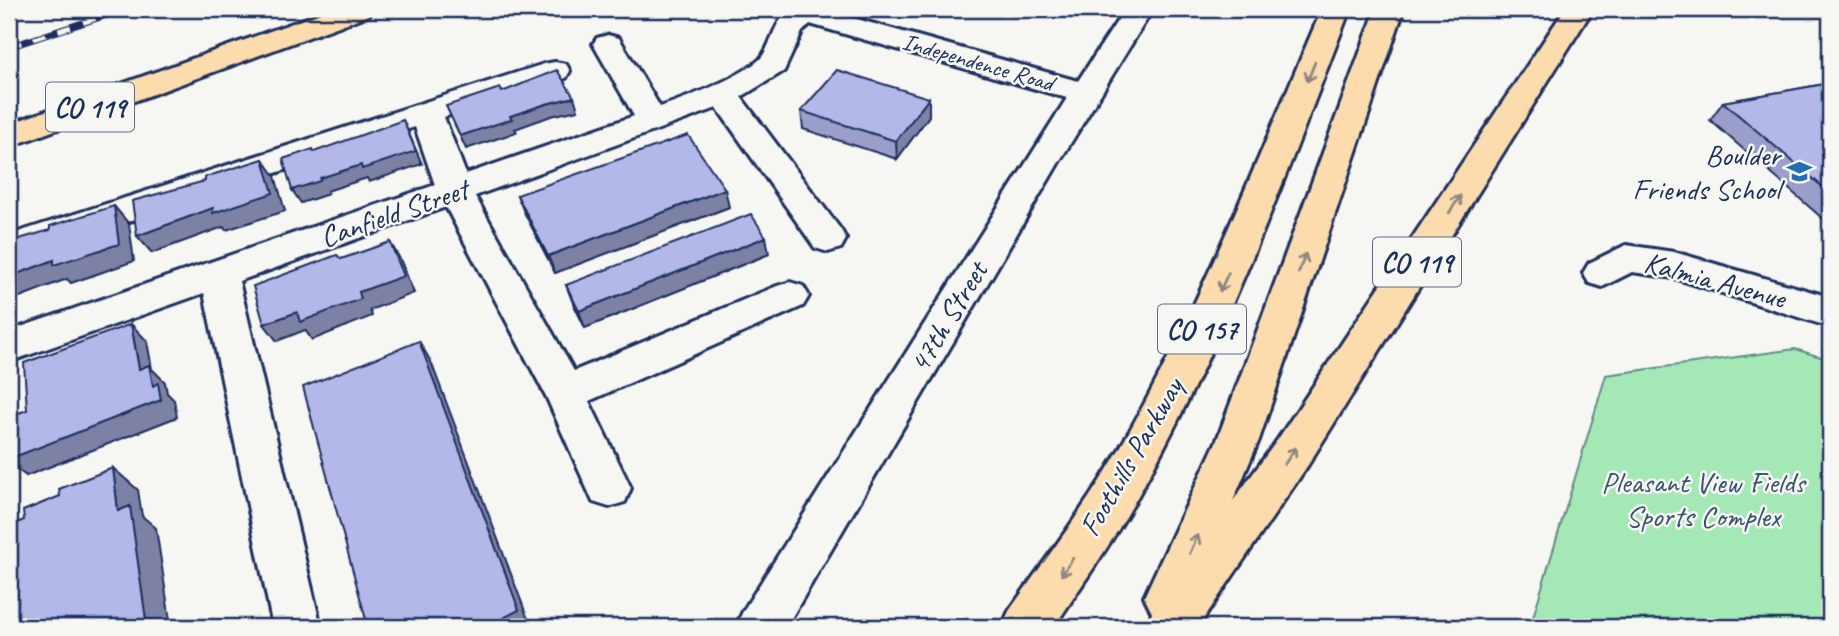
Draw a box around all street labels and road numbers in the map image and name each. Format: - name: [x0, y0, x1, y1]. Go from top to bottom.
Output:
- street label: Independence Road: [899, 26, 1060, 99]
- road number: CO 119: [46, 82, 134, 132]
- street label: Canfield Street: [315, 169, 477, 256]
- road number: CO 119: [1373, 238, 1461, 286]
- street label: Kalmia Avenue: [1640, 243, 1792, 318]
- street label: 47th Street: [900, 252, 997, 379]
- road number: CO 157: [1158, 304, 1246, 354]
- street label: Foothills Parkway: [1070, 369, 1193, 543]

